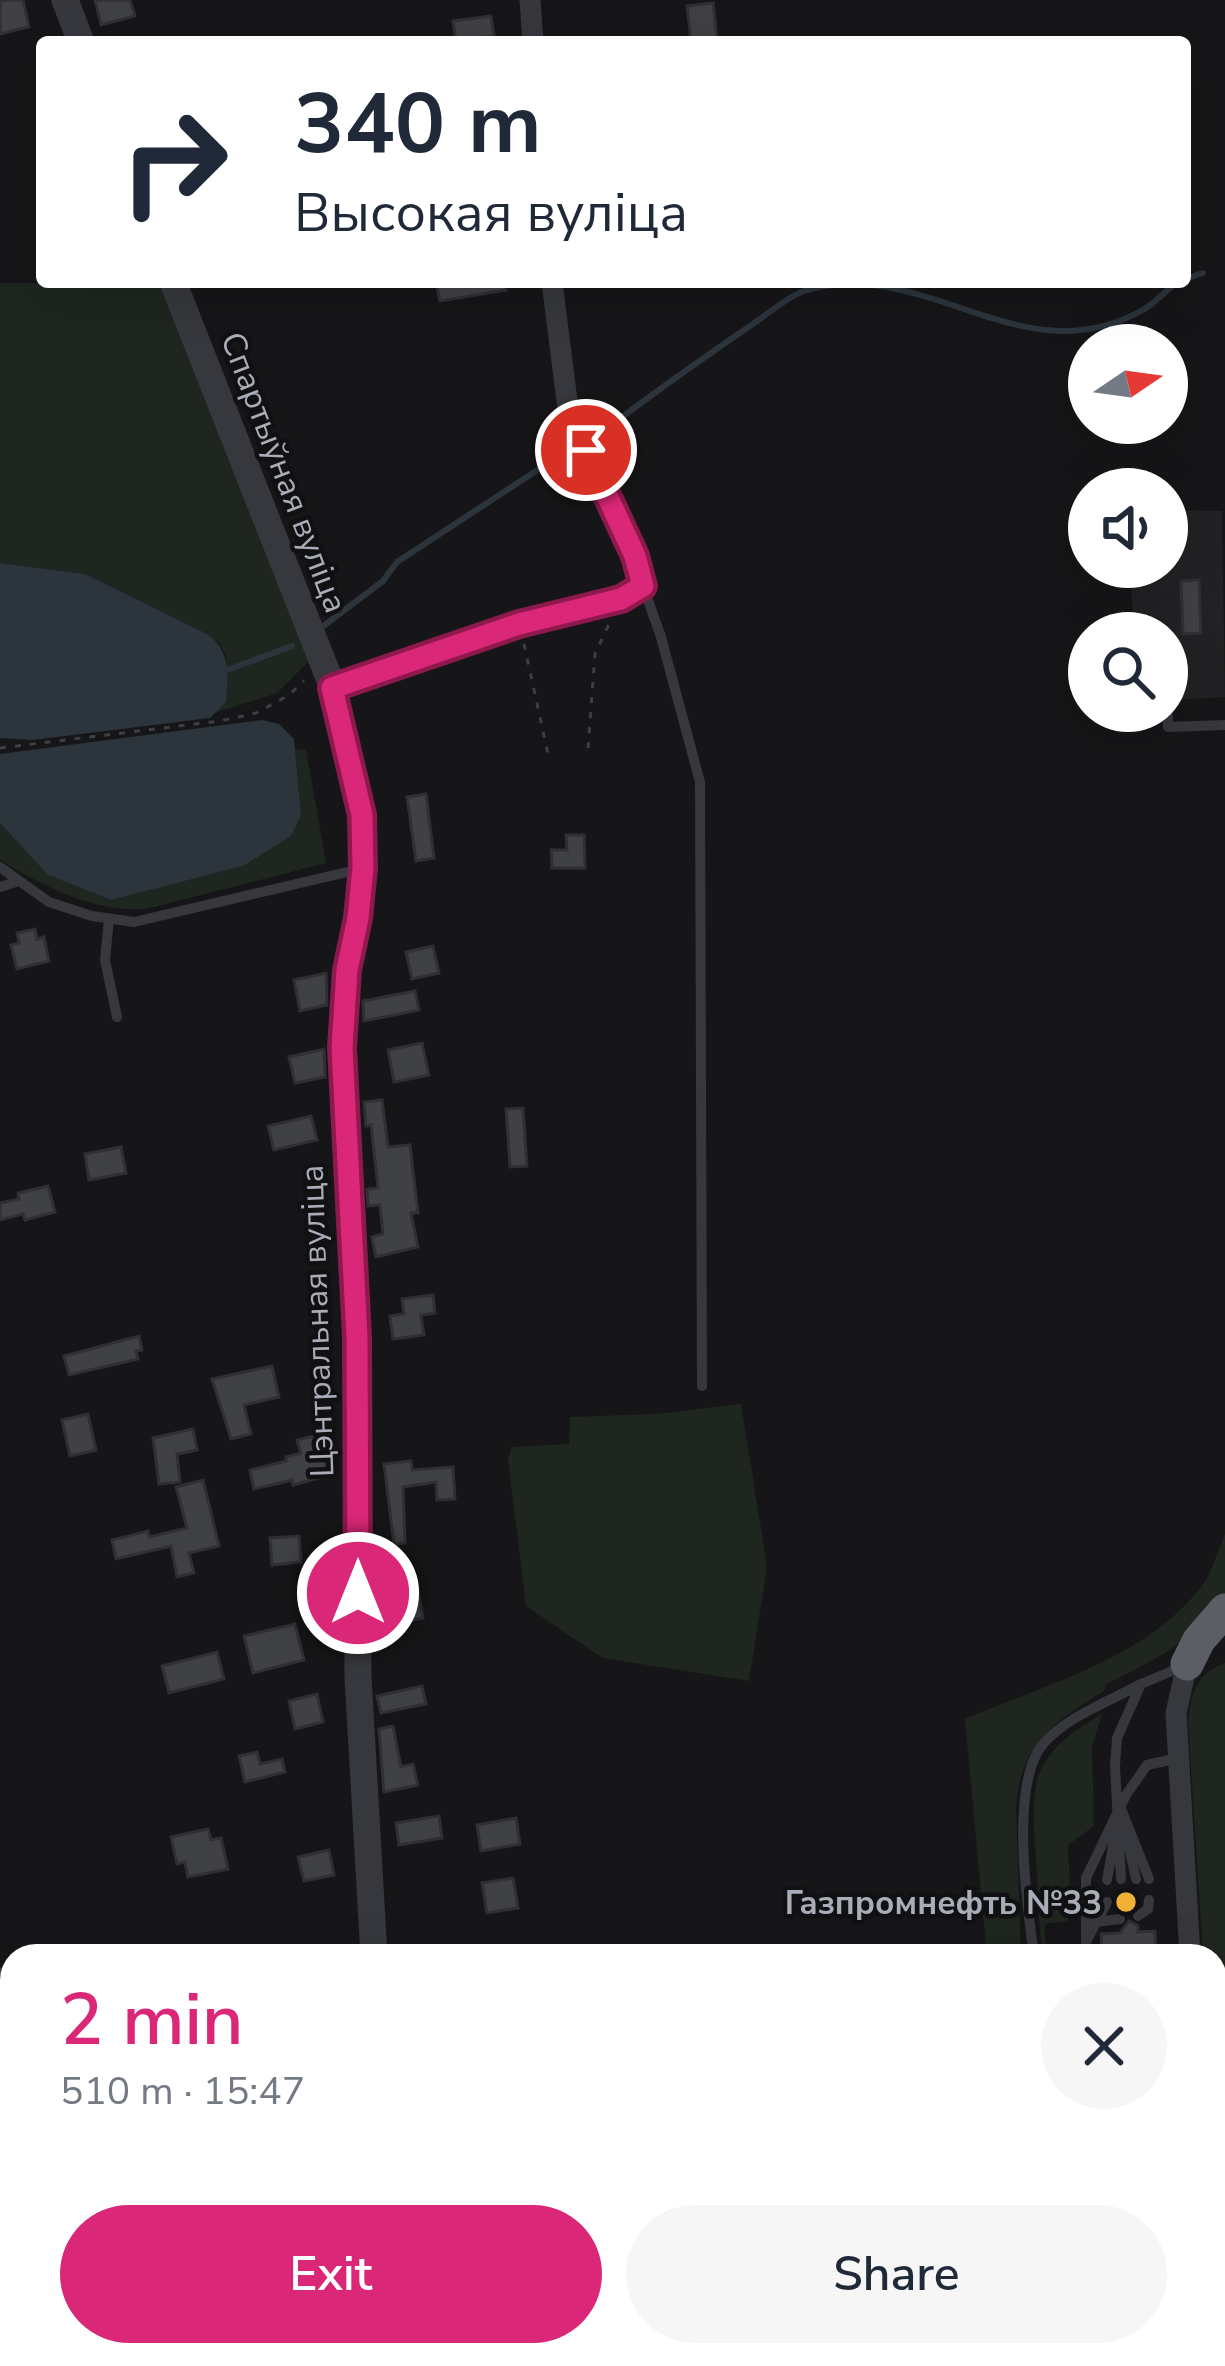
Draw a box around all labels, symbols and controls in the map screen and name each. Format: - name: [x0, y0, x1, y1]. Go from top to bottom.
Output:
- text: 340 m: [294, 67, 542, 182]
- icon: right: [96, 84, 252, 240]
- text: Высокая вуліца: [294, 176, 688, 250]
- north arrow: [1068, 324, 1188, 444]
- map controls: [1068, 324, 1188, 732]
- street label: Спартыўная вуліца: [209, 326, 358, 619]
- pin: [535, 399, 637, 501]
- icon: arrive: [553, 417, 619, 483]
- button: sound: [1068, 468, 1188, 588]
- button: search: [1068, 612, 1188, 732]
- street label: Цэнтральная вуліца: [290, 1164, 345, 1478]
- position arrow: [295, 1530, 421, 1656]
- place label: Газпромнефть №33: [785, 1881, 1102, 1926]
- marker: Газпромнефть №33: [1113, 1889, 1139, 1915]
- text: 2 min: [60, 1971, 243, 2069]
- button: close: [1041, 1983, 1167, 2109]
- text: 510 m · 15:47: [60, 2065, 305, 2118]
- button: Exit: [60, 2205, 602, 2343]
- button: Share: [626, 2205, 1167, 2343]

